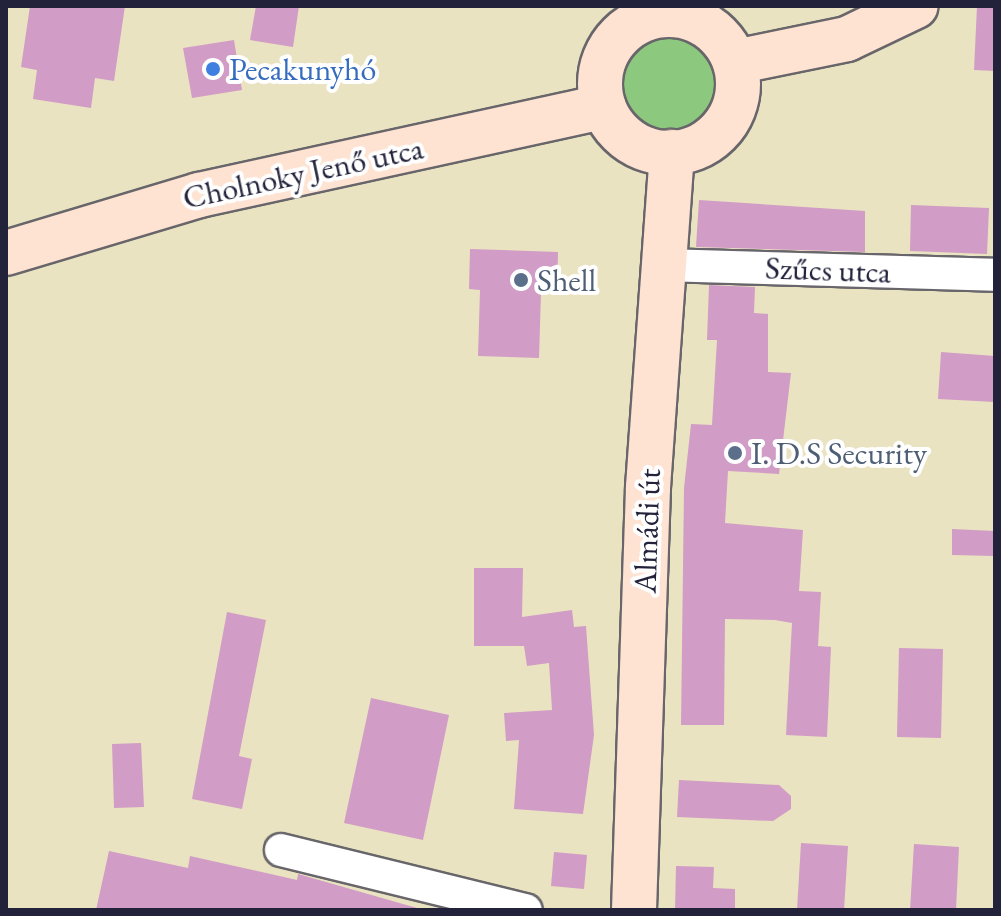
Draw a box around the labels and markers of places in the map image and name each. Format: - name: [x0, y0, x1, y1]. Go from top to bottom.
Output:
- place label: Pecakunyhó: [229, 50, 376, 88]
- marker: Pecakunyhó: [204, 60, 222, 78]
- place label: Shell: [537, 261, 596, 299]
- marker: Shell: [512, 271, 530, 289]
- place label: I. D.S Security: [751, 434, 927, 472]
- marker: I. D.S Security: [726, 444, 744, 462]

